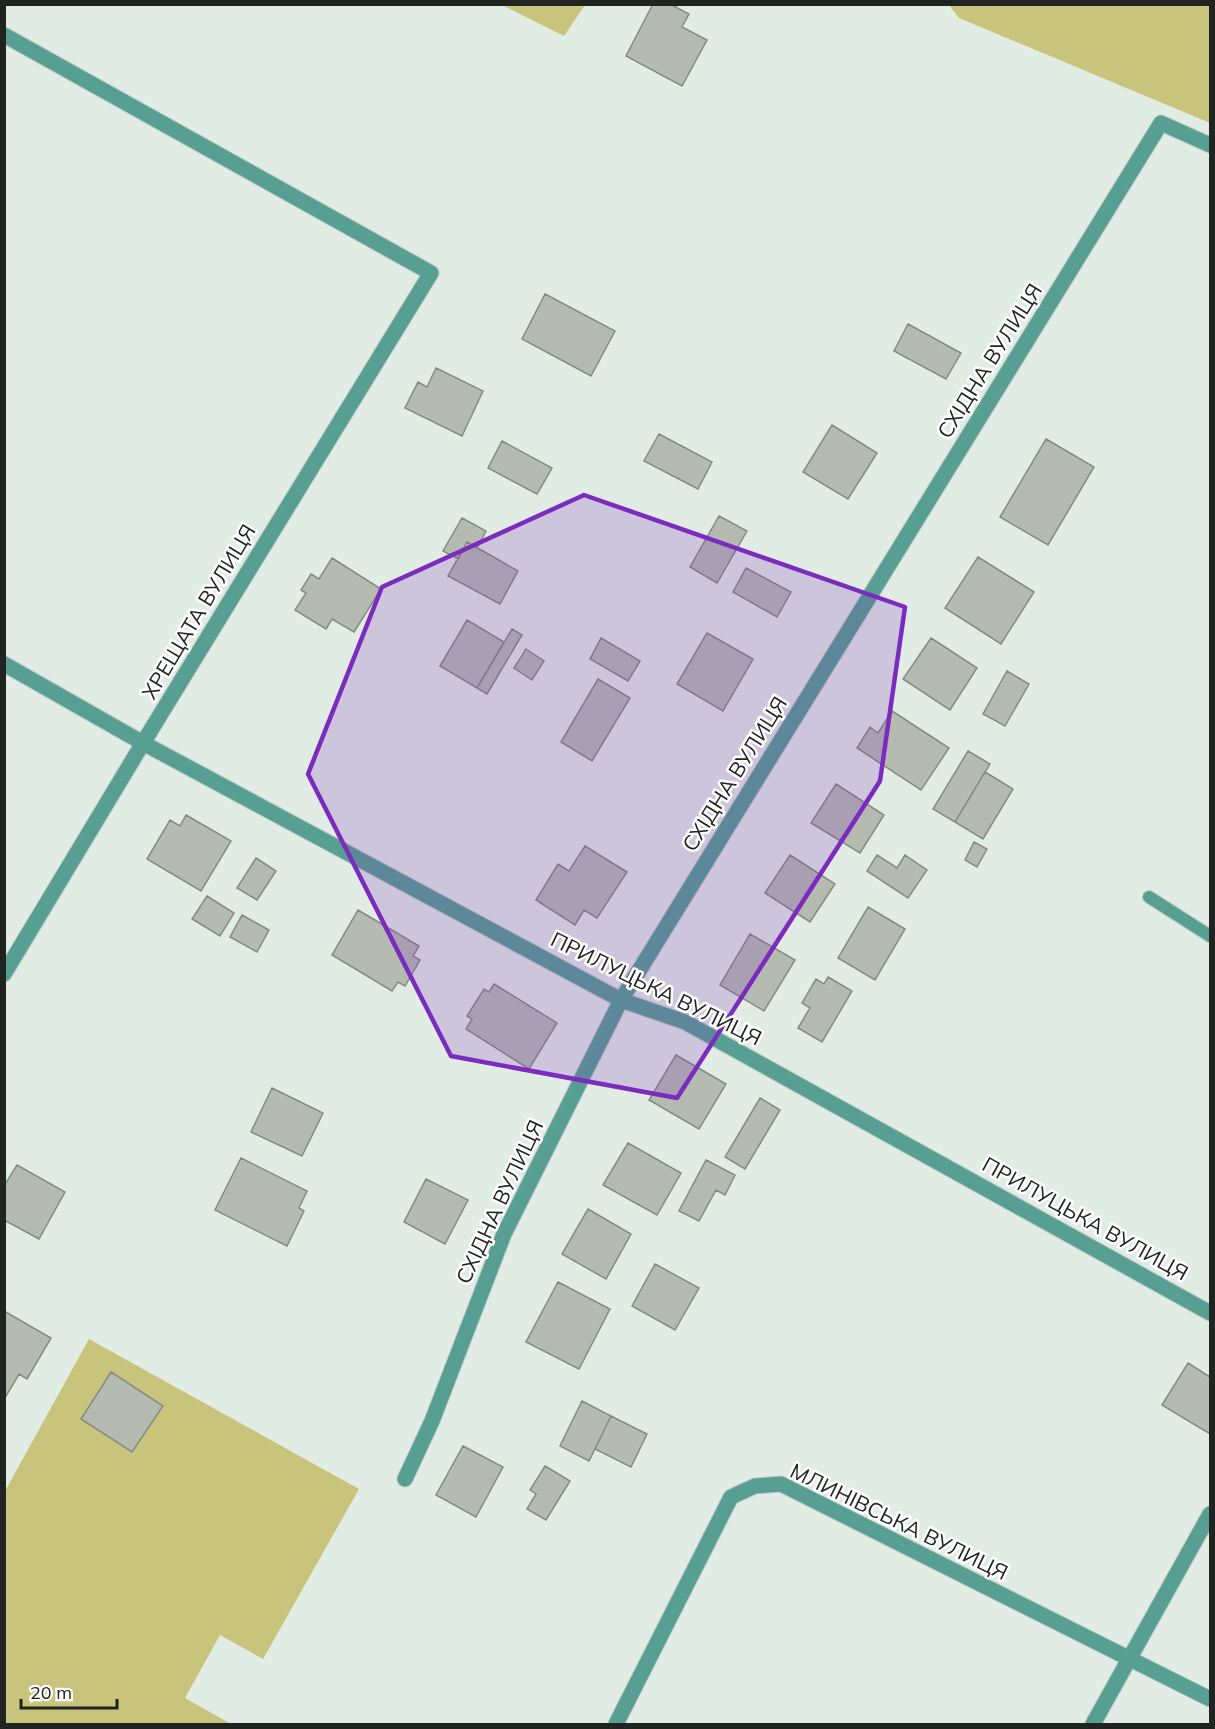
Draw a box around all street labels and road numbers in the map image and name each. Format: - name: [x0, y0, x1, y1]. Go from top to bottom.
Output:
- street label: СХІДНА ВУЛИЦЯ: [931, 278, 1047, 443]
- street label: ХРЕЩАТА ВУЛИЦЯ: [136, 519, 261, 704]
- street label: СХІДНА ВУЛИЦЯ: [676, 691, 792, 856]
- street label: ПРИЛУЦЬКА ВУЛИЦЯ: [547, 926, 766, 1051]
- street label: СХІДНА ВУЛИЦЯ: [450, 1116, 548, 1288]
- street label: ПРИЛУЦЬКА ВУЛИЦЯ: [978, 1151, 1193, 1286]
- street label: МЛИНІВСЬКА ВУЛИЦЯ: [786, 1457, 1013, 1585]

